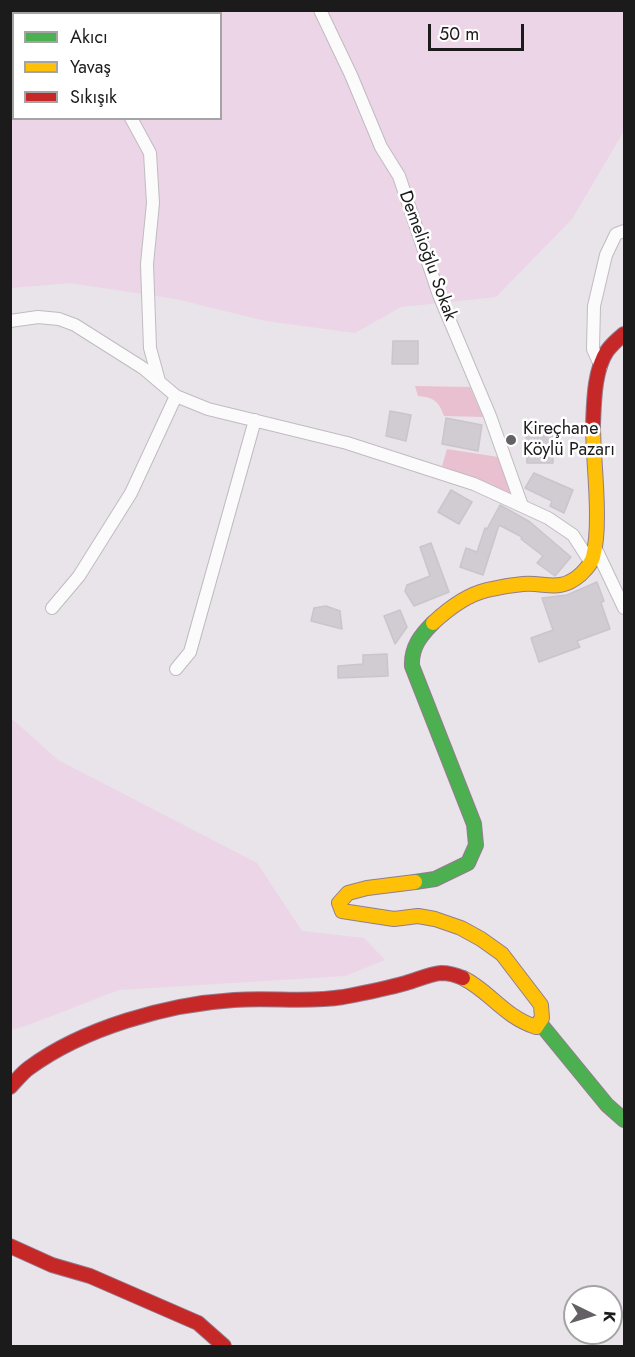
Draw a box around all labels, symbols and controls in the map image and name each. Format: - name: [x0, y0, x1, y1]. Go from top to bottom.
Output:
- legend: [12, 12, 222, 120]
- scale bar: [431, 12, 527, 50]
- text: 50 m: [439, 21, 479, 47]
- text: Akıcı: [70, 24, 108, 50]
- text: Yavaş: [70, 54, 111, 80]
- text: Sıkışık: [70, 84, 117, 110]
- street label: Demelioğlu Sokak: [393, 188, 461, 324]
- place label: Kireçhane Köylü Pazarı: [523, 419, 615, 462]
- marker: Kireçhane Köylü Pazarı: [504, 433, 518, 447]
- north arrow: [563, 1285, 623, 1345]
- text: K: [597, 1310, 621, 1323]

